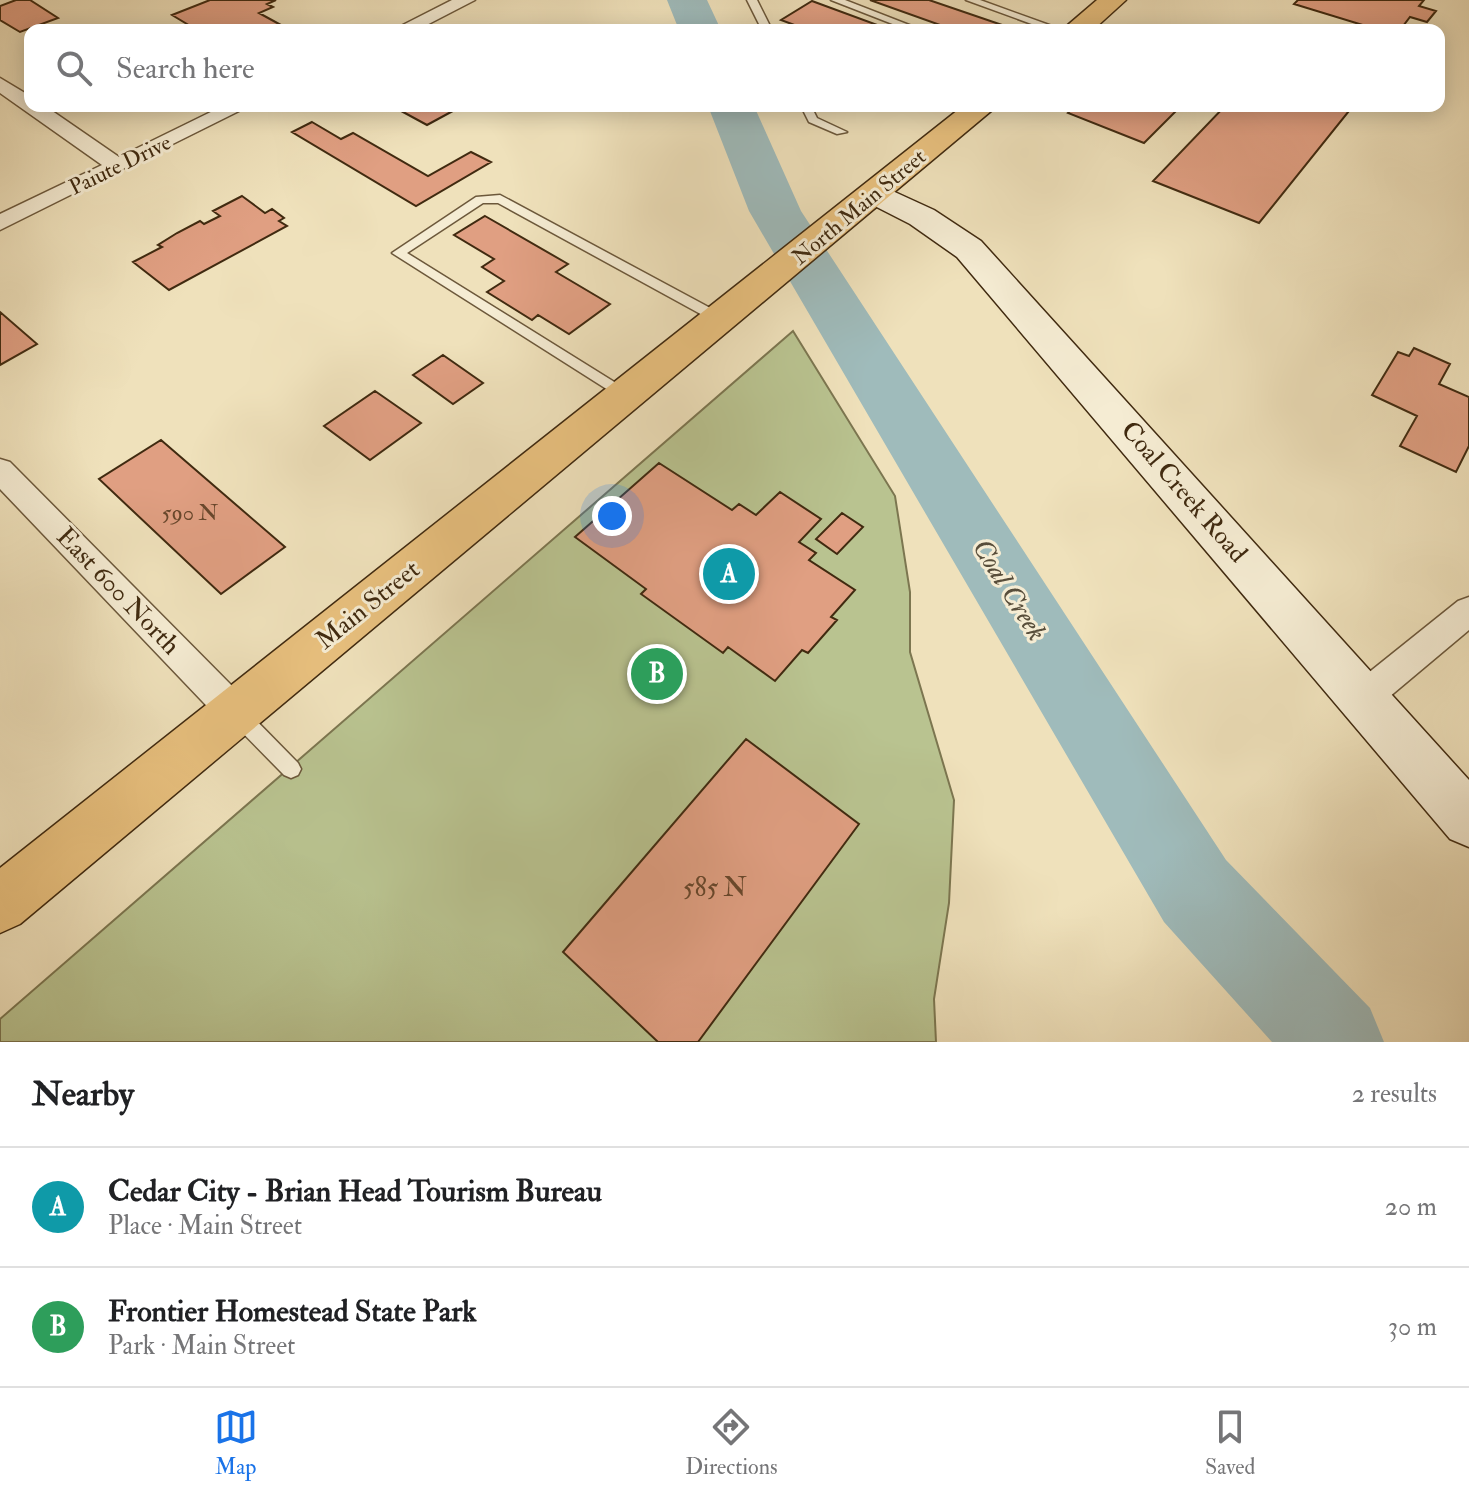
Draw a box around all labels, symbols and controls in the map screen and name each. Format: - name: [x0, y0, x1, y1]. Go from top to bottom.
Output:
- search box: [24, 24, 1445, 112]
- icon: search: [52, 46, 96, 90]
- text: Search here: [116, 50, 255, 87]
- street label: Paiute Drive: [65, 128, 175, 202]
- street label: North Main Street: [786, 143, 932, 271]
- street label: Coal Creek Road: [1114, 415, 1254, 569]
- your location: [592, 496, 632, 536]
- house number: 590 N: [162, 499, 219, 527]
- street label: East 600 North: [49, 521, 187, 662]
- water label: Coal Creek: [964, 532, 1054, 648]
- pin: A: [703, 544, 755, 604]
- street label: Main Street: [310, 553, 426, 657]
- pin: B: [631, 644, 683, 704]
- house number: 585 N: [683, 872, 748, 904]
- text: Nearby: [32, 1073, 134, 1116]
- text: 2 results: [1352, 1078, 1437, 1110]
- text: Cedar City - Brian Head Tourism Bureau: [108, 1173, 602, 1210]
- text: A: [50, 1191, 66, 1223]
- text: 20 m: [1385, 1191, 1437, 1223]
- text: Place · Main Street: [108, 1210, 302, 1242]
- text: Frontier Homestead State Park: [108, 1293, 477, 1330]
- text: B: [49, 1311, 67, 1343]
- text: 30 m: [1388, 1311, 1437, 1343]
- text: Park · Main Street: [108, 1330, 296, 1362]
- tab: Map: [214, 1405, 258, 1481]
- tab: Directions: [685, 1405, 778, 1481]
- tab: Saved: [1205, 1405, 1255, 1481]

